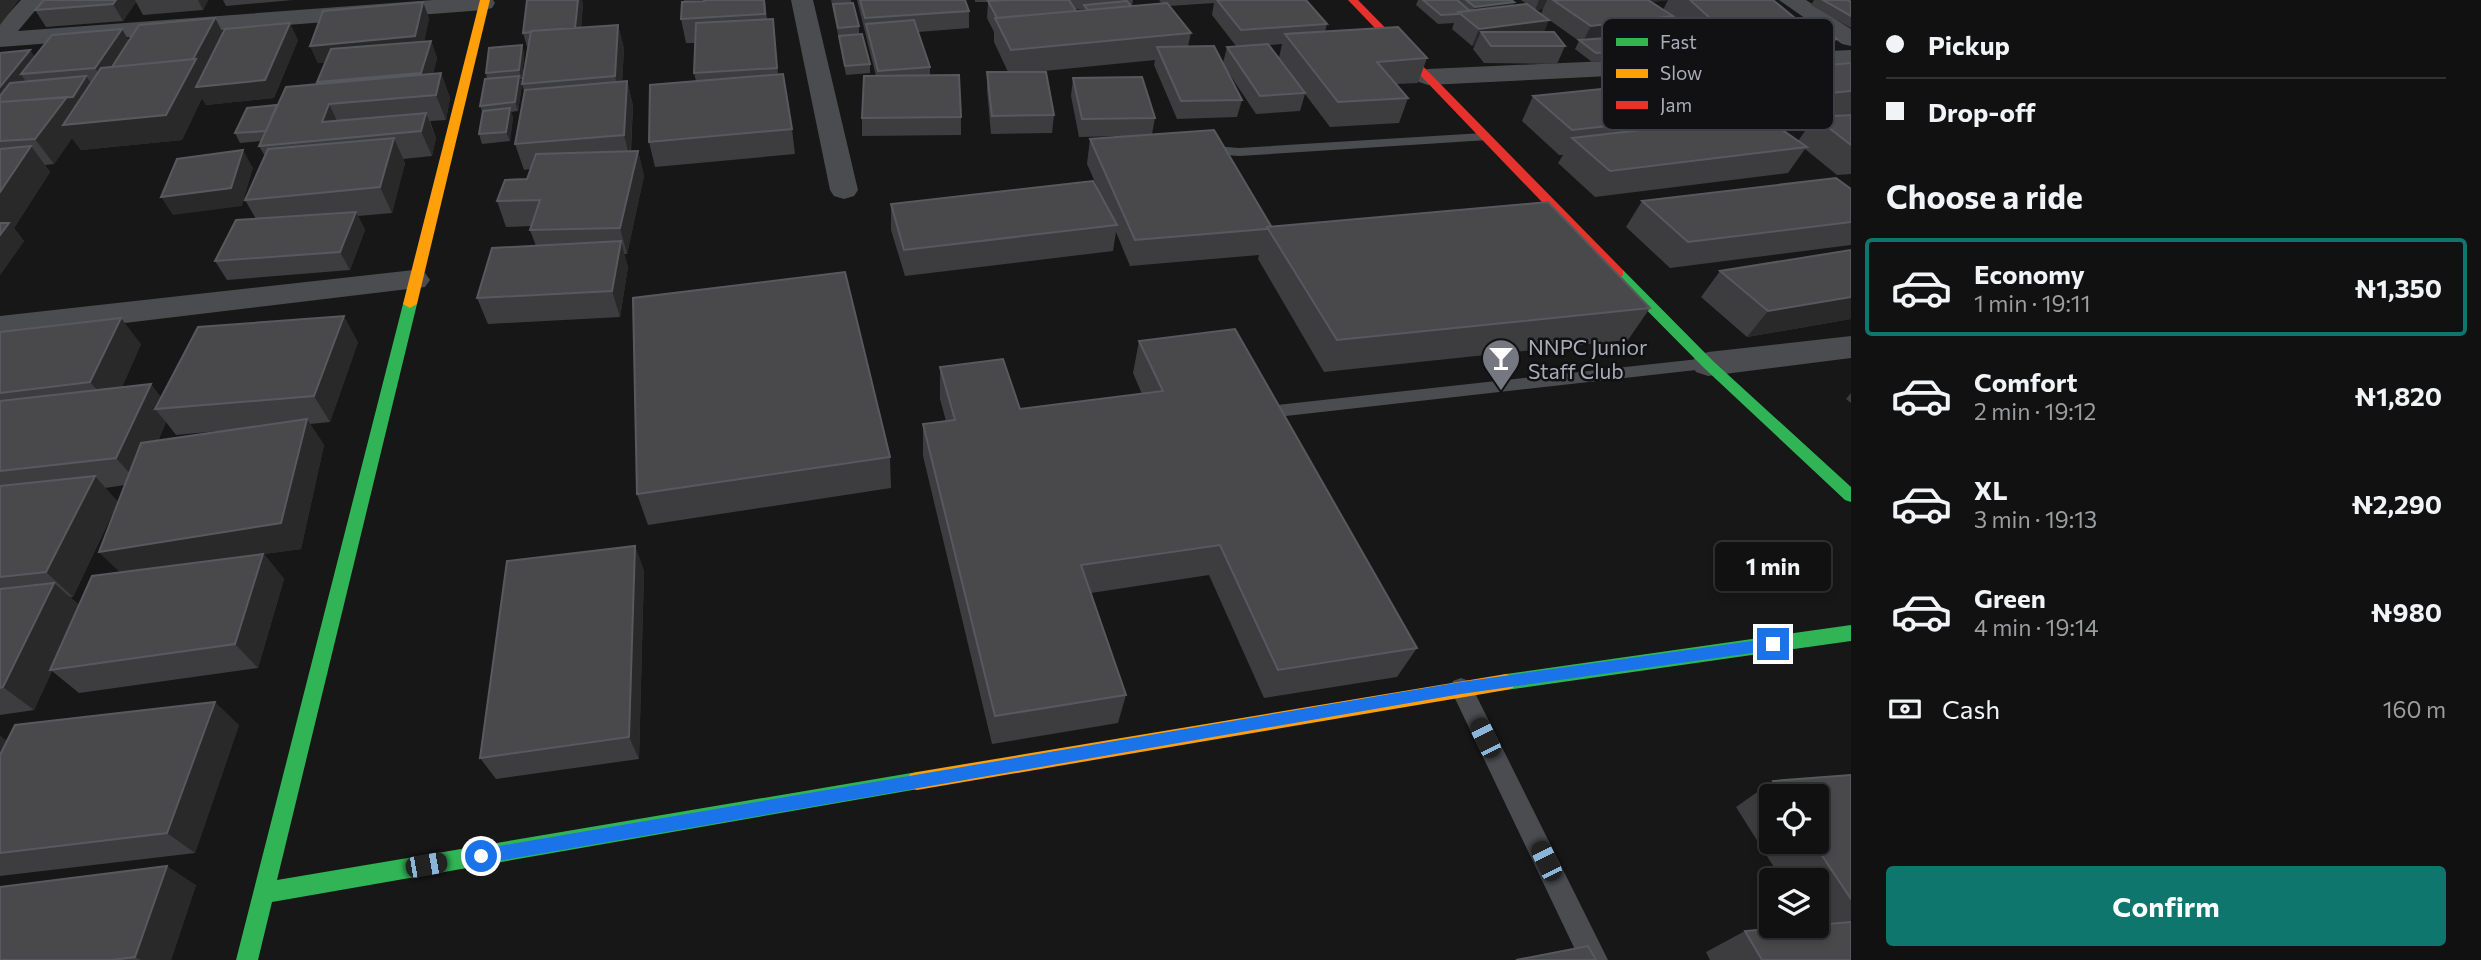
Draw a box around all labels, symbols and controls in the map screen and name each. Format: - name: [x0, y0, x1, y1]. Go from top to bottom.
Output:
- legend: [1602, 18, 1834, 130]
- text: Pickup: [1928, 29, 2010, 60]
- text: Fast: [1660, 30, 1697, 53]
- text: Slow: [1660, 61, 1702, 84]
- text: Jam: [1660, 93, 1692, 116]
- text: Drop-off: [1928, 96, 2035, 127]
- text: Choose a ride: [1886, 176, 2083, 216]
- icon: car: [1890, 256, 1953, 319]
- text: Economy: [1974, 258, 2085, 289]
- text: ₦1,350: [2355, 272, 2442, 303]
- text: 1 min · 19:11: [1974, 289, 2091, 317]
- place label: NNPC Junior Staff Club: [1528, 334, 1647, 383]
- bar icon: NNPC Junior Staff Club: [1480, 337, 1522, 392]
- icon: car: [1890, 364, 1953, 427]
- text: Comfort: [1974, 366, 2077, 397]
- text: ₦1,820: [2355, 380, 2442, 411]
- text: 2 min · 19:12: [1974, 397, 2096, 425]
- icon: car: [1890, 472, 1953, 535]
- text: XL: [1974, 474, 2008, 505]
- text: ₦2,290: [2352, 488, 2442, 519]
- text: 3 min · 19:13: [1974, 505, 2097, 533]
- callout: 1 min: [1715, 542, 1831, 592]
- text: 1 min: [1746, 552, 1800, 580]
- icon: car: [1890, 580, 1953, 643]
- text: Green: [1974, 582, 2046, 613]
- text: ₦980: [2371, 596, 2442, 627]
- text: 4 min · 19:14: [1974, 613, 2098, 641]
- route end: [1757, 628, 1789, 660]
- icon: cash: [1886, 690, 1924, 728]
- text: Cash: [1942, 693, 2000, 724]
- text: 160 m: [2383, 695, 2446, 723]
- car: [1467, 715, 1504, 761]
- map controls: [1759, 784, 1829, 938]
- button: locate: [1759, 784, 1829, 854]
- car: [1528, 838, 1565, 884]
- route start: [465, 840, 497, 872]
- car: [404, 851, 449, 879]
- button: Confirm: [1886, 866, 2446, 946]
- button: layers: [1759, 868, 1829, 938]

